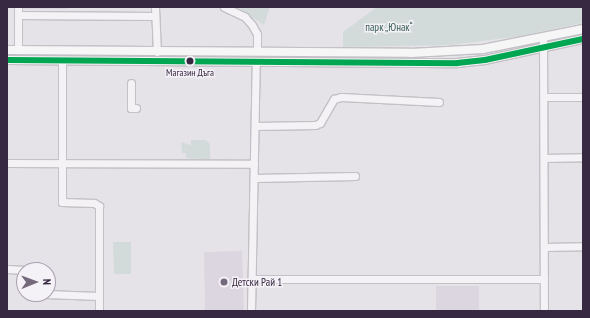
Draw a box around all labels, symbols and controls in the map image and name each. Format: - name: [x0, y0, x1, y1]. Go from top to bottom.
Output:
- park label: парк „Юнак“: [365, 20, 413, 34]
- marker: Магазин Дъга: [185, 56, 195, 66]
- place label: Магазин Дъга: [166, 67, 214, 79]
- north arrow: [16, 262, 56, 302]
- place label: Детски Рай 1: [232, 275, 282, 289]
- marker: Детски Рай 1: [219, 277, 229, 287]
- text: N: [40, 279, 54, 285]

